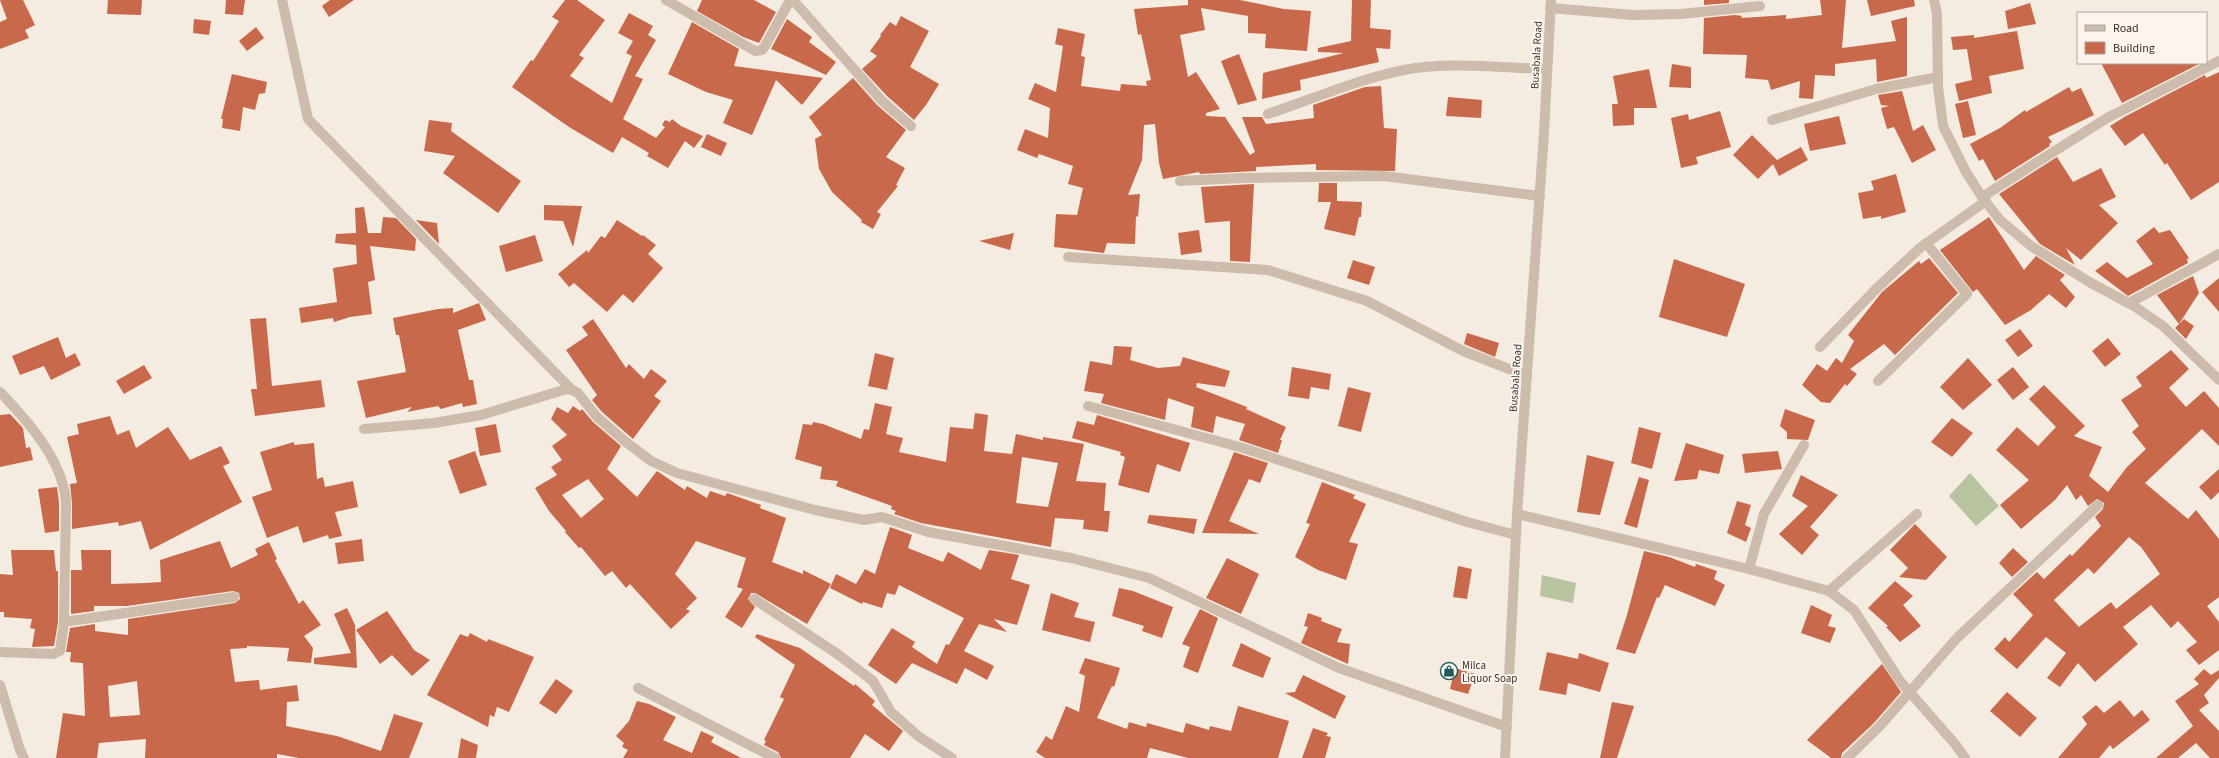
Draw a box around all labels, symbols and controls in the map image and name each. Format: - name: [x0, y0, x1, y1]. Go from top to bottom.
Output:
- legend: [2077, 12, 2207, 64]
- text: Road: [2113, 20, 2139, 37]
- street label: Busabala Road: [1527, 21, 1546, 89]
- text: Building: [2113, 40, 2155, 57]
- street label: Busabala Road: [1506, 343, 1525, 413]
- place label: Milca Liquor Soap: [1462, 658, 1517, 686]
- shop icon: Milca Liquor Soap: [1439, 661, 1459, 681]

